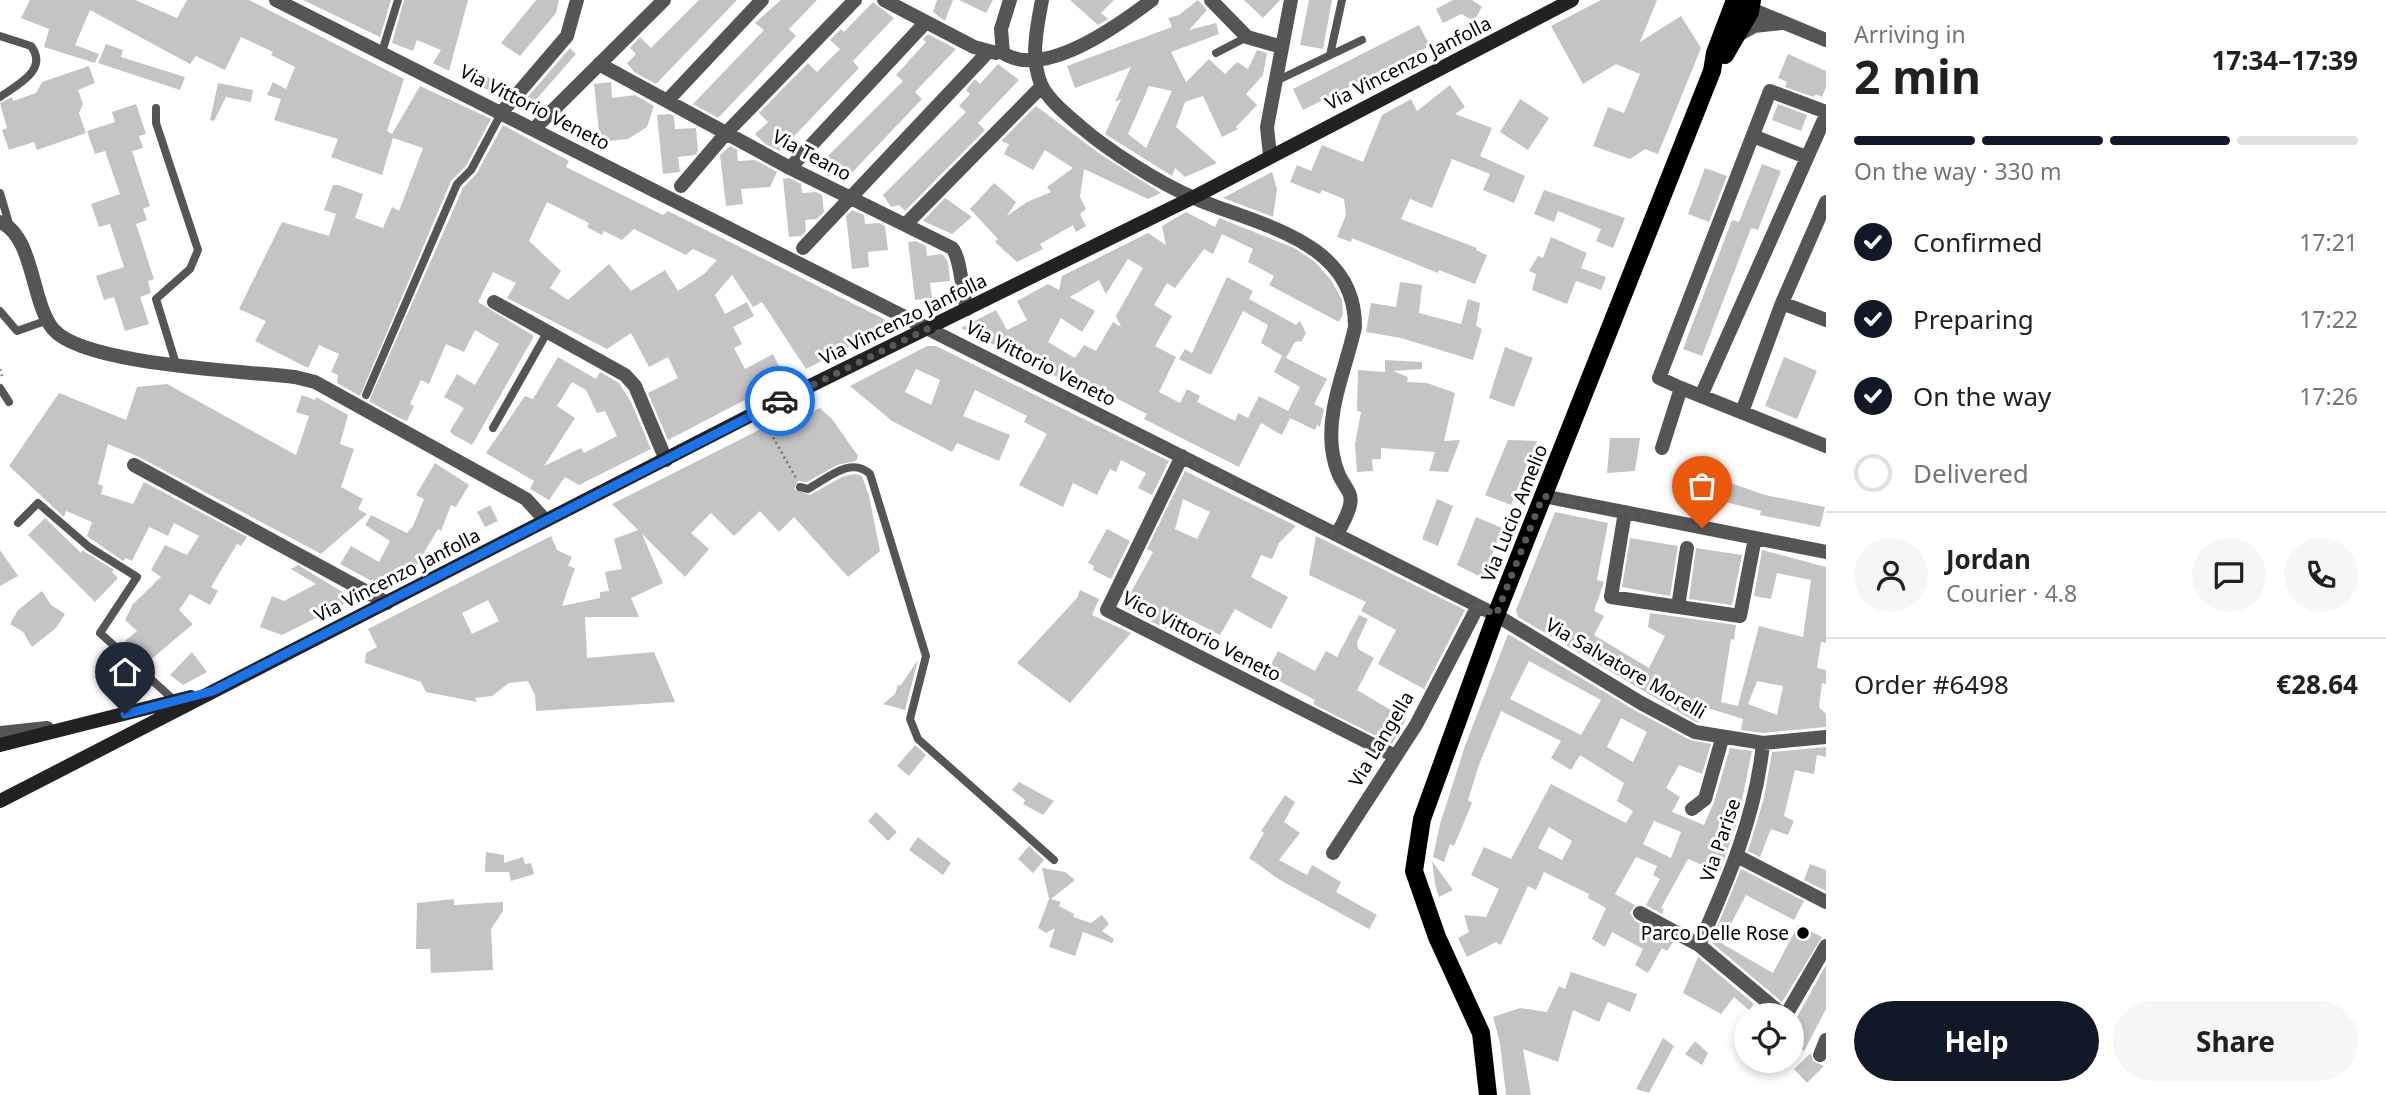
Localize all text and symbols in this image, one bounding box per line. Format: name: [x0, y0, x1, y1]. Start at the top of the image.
street label: Via Vincenzo Janfolla: [1321, 10, 1495, 116]
text: Arriving in: [1854, 18, 1966, 50]
text: 17:34–17:39: [2211, 42, 2358, 78]
text: 2 min: [1854, 45, 1981, 107]
street label: Via Vittorio Veneto: [456, 58, 614, 156]
street label: Via Teano: [768, 123, 856, 187]
text: On the way · 330 m: [1854, 155, 2061, 187]
icon: check: [1854, 223, 1892, 261]
text: Confirmed: [1913, 224, 2043, 260]
text: 17:21: [2299, 226, 2358, 258]
street label: Via Vincenzo Janfolla: [815, 267, 991, 371]
icon: check: [1854, 300, 1892, 338]
text: Preparing: [1913, 301, 2034, 337]
text: 17:22: [2299, 303, 2358, 335]
street label: Via Vittorio Veneto: [962, 314, 1120, 412]
courier: [745, 366, 815, 436]
icon: check: [1854, 377, 1892, 415]
text: On the way: [1913, 378, 2051, 414]
text: 17:26: [2299, 380, 2358, 412]
icon: car: [761, 382, 799, 420]
street label: Via Lucio Amelio: [1475, 440, 1553, 586]
text: Delivered: [1913, 455, 2029, 491]
pin: [1672, 456, 1732, 528]
icon: bag: [1683, 467, 1721, 505]
street label: Via Vincenzo Janfolla: [310, 522, 484, 628]
button: person: [1854, 538, 1928, 612]
button: chat: [2192, 538, 2266, 612]
button: phone: [2284, 538, 2358, 612]
text: Jordan: [1946, 541, 2031, 577]
text: Courier · 4.8: [1946, 577, 2077, 609]
street label: Vico Vittorio Veneto: [1118, 585, 1286, 687]
street label: Via Salvatore Morelli: [1541, 611, 1711, 725]
pin: [95, 642, 155, 714]
icon: home: [106, 653, 144, 691]
text: Order #6498: [1854, 666, 2009, 702]
text: €28.64: [2276, 666, 2358, 702]
street label: Via Langella: [1342, 686, 1420, 792]
street label: Via Parise: [1694, 795, 1746, 885]
place label: Parco Delle Rose: [1641, 920, 1789, 946]
marker: Parco Delle Rose: [1795, 925, 1811, 941]
button: Help: [1854, 1001, 2099, 1081]
button: Share: [2113, 1001, 2358, 1081]
map controls: [1734, 1003, 1804, 1073]
button: locate: [1734, 1003, 1804, 1073]

